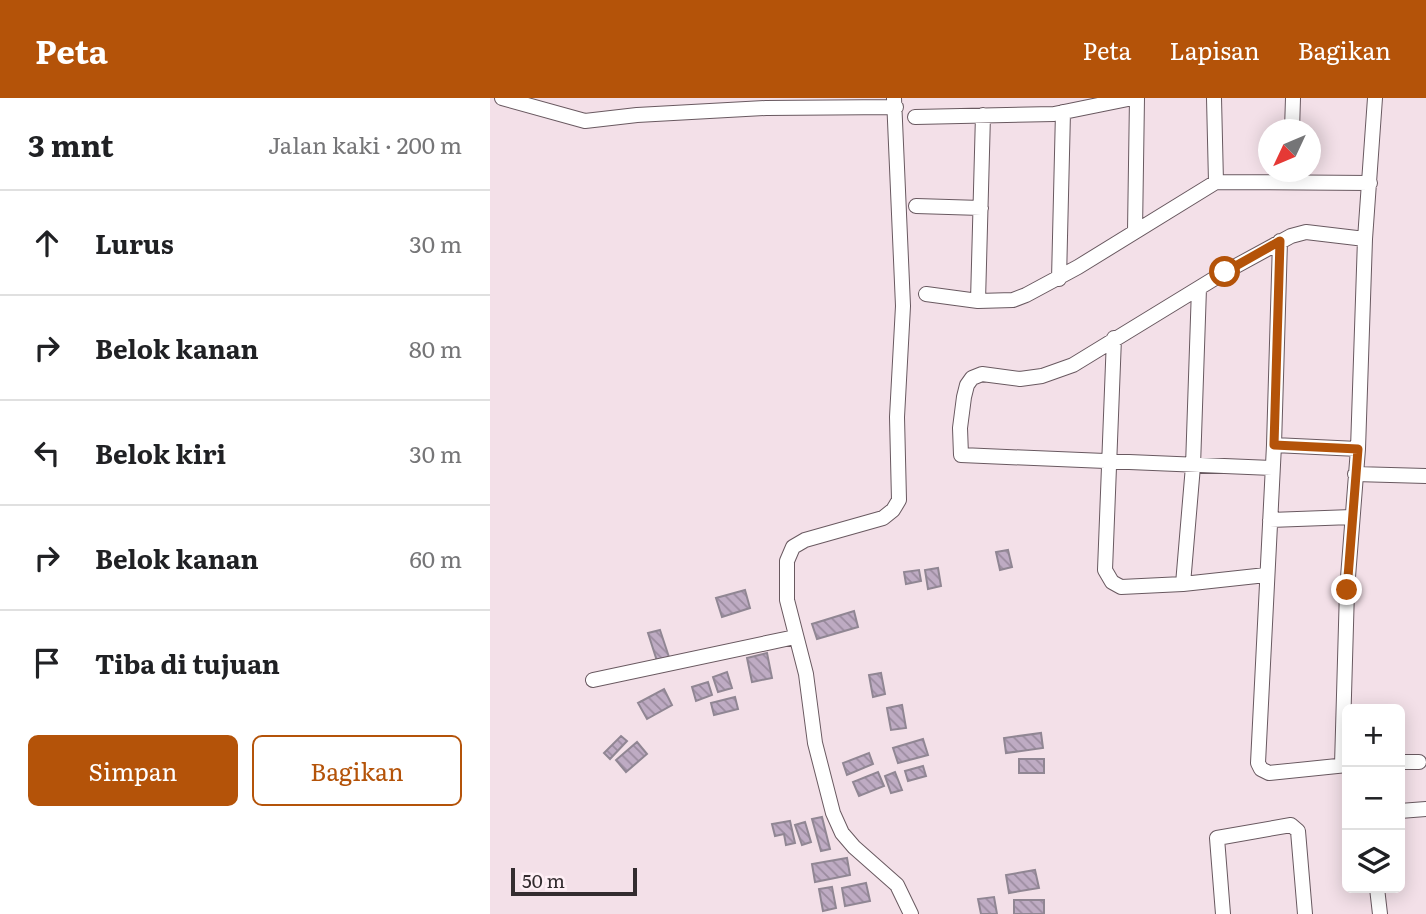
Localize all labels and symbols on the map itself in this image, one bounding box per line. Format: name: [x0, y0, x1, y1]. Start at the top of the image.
north arrow: [1258, 119, 1321, 182]
route start: [1209, 256, 1240, 287]
route end: [1331, 574, 1362, 605]
scale bar: [511, 865, 637, 897]

